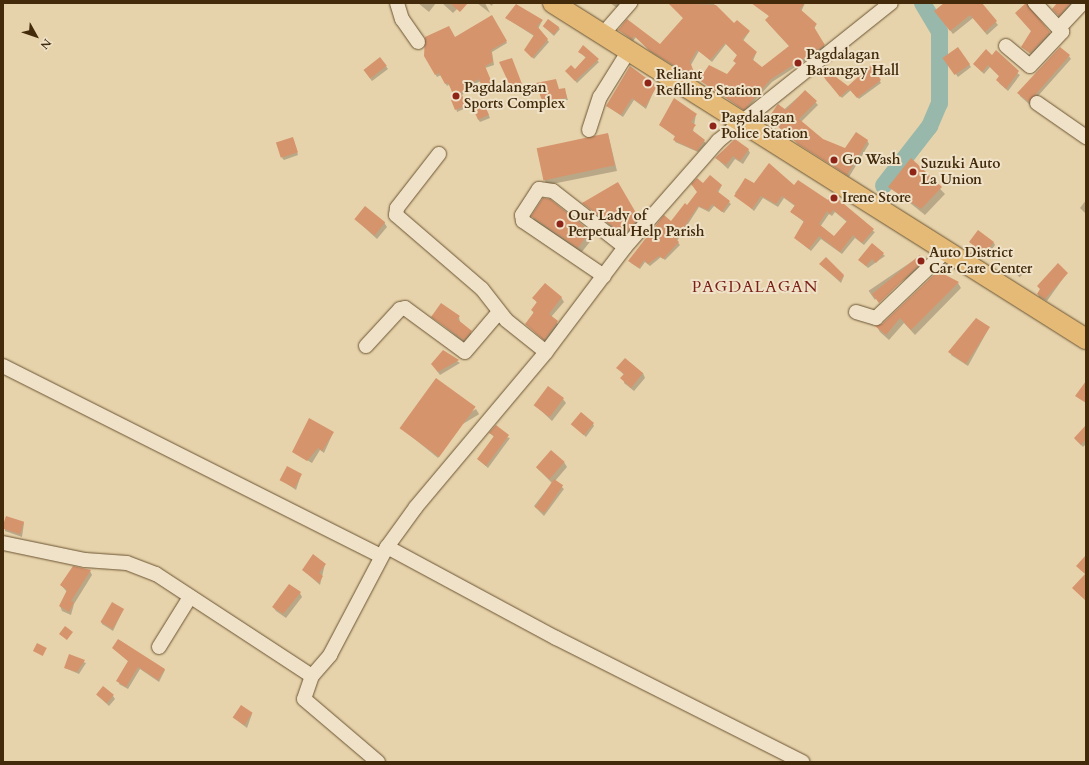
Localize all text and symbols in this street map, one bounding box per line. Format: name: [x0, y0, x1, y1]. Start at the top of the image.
north arrow: [16, 16, 56, 56]
text: N: [37, 36, 54, 53]
place label: Pagdalagan Barangay Hall: [806, 47, 899, 80]
marker: Pagdalagan Barangay Hall: [793, 58, 803, 68]
place label: Reliant Refilling Station: [656, 67, 761, 100]
marker: Reliant Refilling Station: [643, 78, 653, 88]
place label: Pagdalangan Sports Complex: [464, 80, 565, 112]
marker: Pagdalangan Sports Complex: [451, 91, 461, 101]
place label: Pagdalagan Police Station: [721, 110, 808, 142]
marker: Pagdalagan Police Station: [708, 121, 718, 131]
place label: Go Wash: [842, 152, 900, 168]
marker: Go Wash: [829, 155, 839, 165]
place label: Suzuki Auto La Union: [921, 156, 1000, 188]
marker: Suzuki Auto La Union: [908, 167, 918, 177]
place label: Irene Store: [842, 190, 911, 206]
marker: Irene Store: [829, 193, 839, 203]
place label: Our Lady of Perpetual Help Parish: [568, 208, 705, 240]
marker: Our Lady of Perpetual Help Parish: [555, 219, 565, 229]
place label: Auto District Car Care Center: [929, 245, 1032, 278]
marker: Auto District Car Care Center: [916, 256, 926, 266]
district label: PAGDALAGAN: [692, 277, 818, 297]

